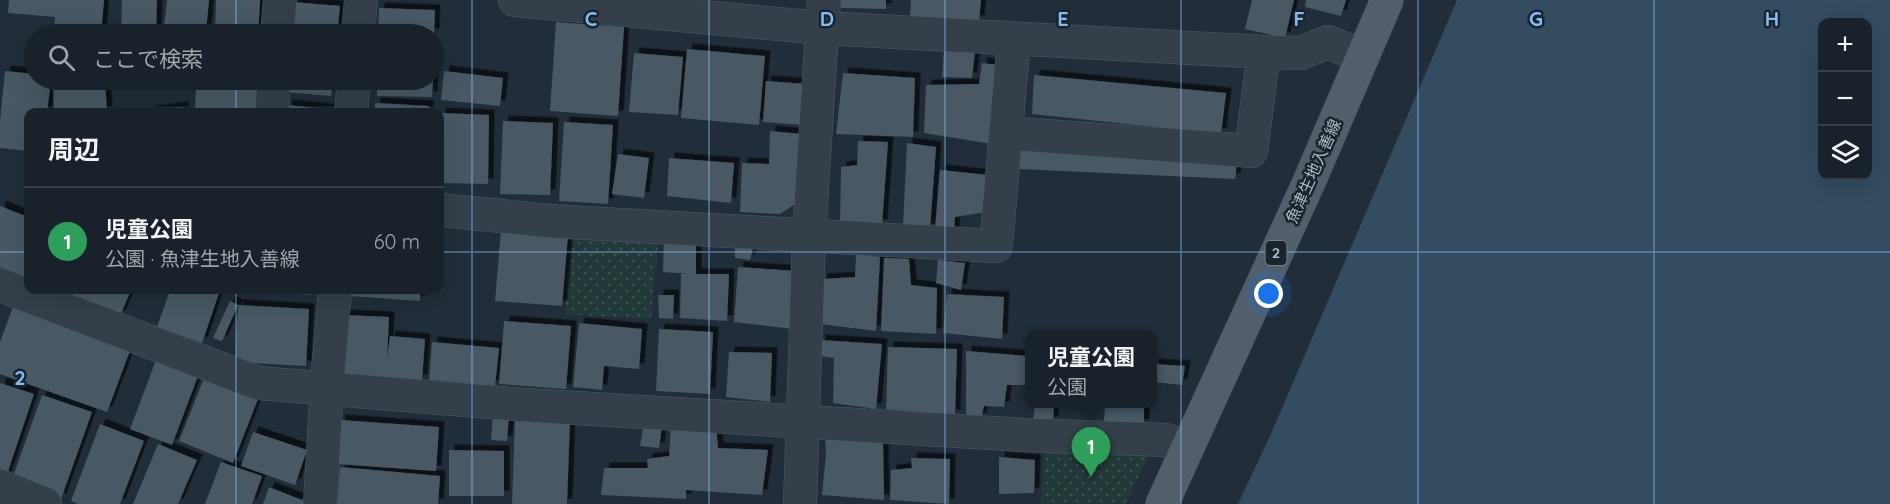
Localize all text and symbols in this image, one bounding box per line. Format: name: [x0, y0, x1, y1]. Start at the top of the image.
text: C: [585, 6, 598, 31]
text: D: [820, 6, 834, 31]
text: E: [1057, 6, 1069, 31]
text: F: [1293, 6, 1305, 31]
text: G: [1529, 6, 1543, 31]
text: H: [1765, 6, 1779, 31]
map controls: [1818, 18, 1872, 180]
button: +: [1818, 18, 1872, 72]
search box: [24, 24, 444, 90]
icon: search: [45, 41, 78, 74]
text: ここで検索: [93, 45, 203, 73]
button: −: [1818, 72, 1872, 126]
street label: 魚津生地入善線: [1281, 116, 1345, 226]
button: layers: [1818, 126, 1872, 180]
text: 周辺: [48, 133, 100, 166]
text: 児童公園: [105, 215, 193, 243]
text: 1: [64, 229, 71, 254]
text: 60 m: [374, 229, 420, 254]
road number: 2: [1266, 241, 1286, 265]
text: 公園 · 魚津生地入善線: [105, 246, 300, 271]
your location: [1254, 279, 1283, 308]
popup: [1025, 330, 1157, 408]
text: 児童公園: [1047, 343, 1135, 371]
text: 2: [14, 365, 26, 390]
text: 公園: [1047, 374, 1087, 399]
pin: 1: [1072, 428, 1110, 477]

